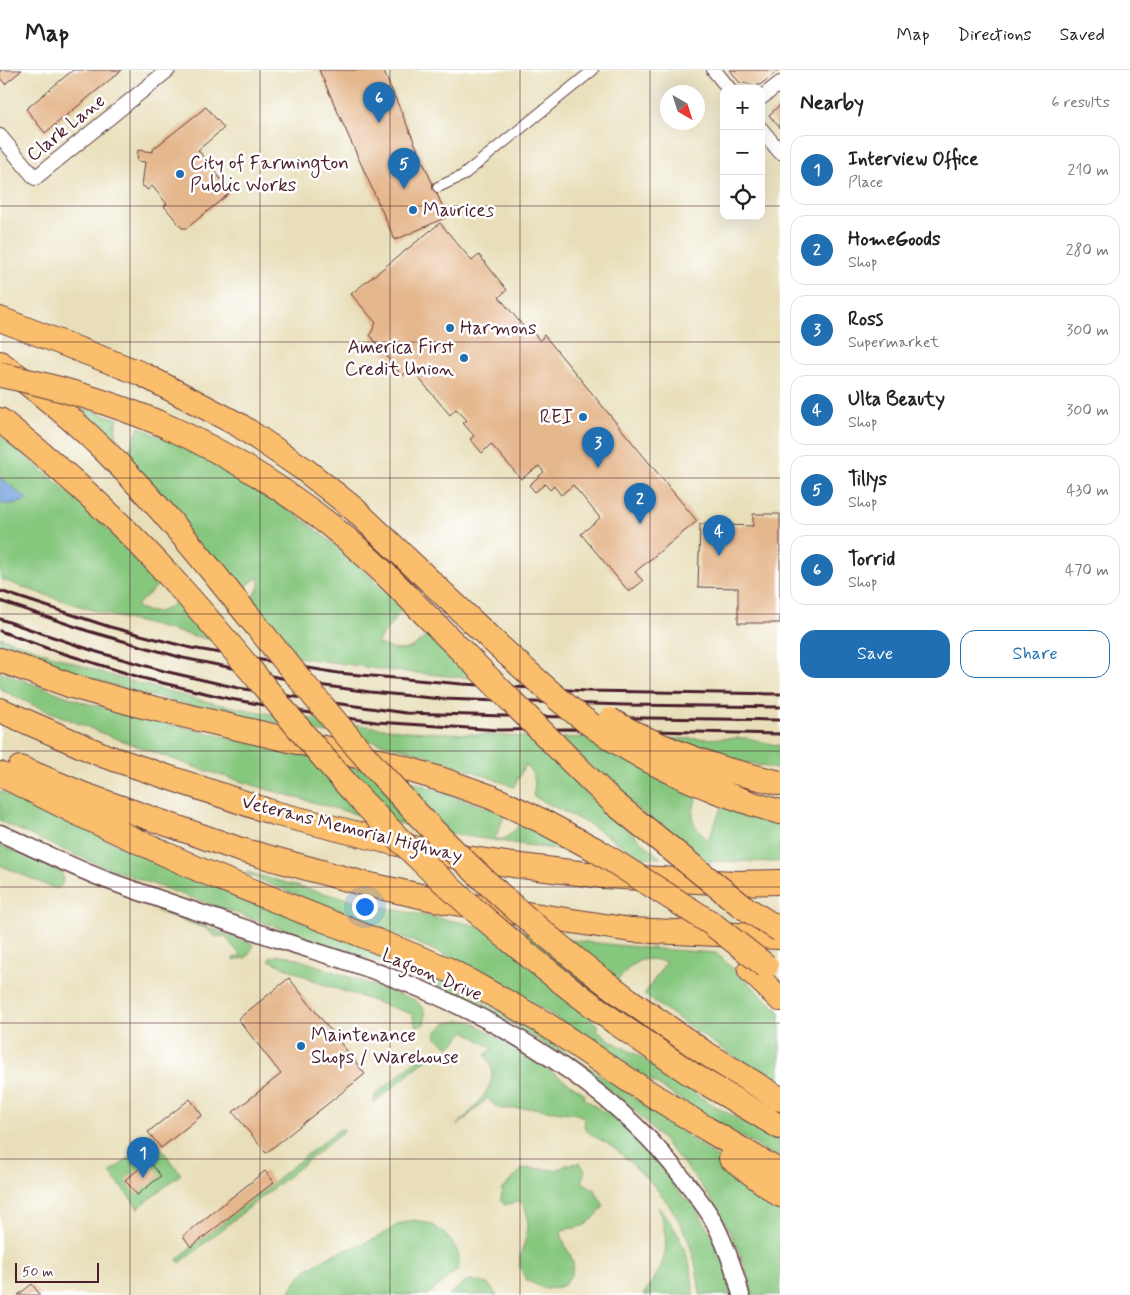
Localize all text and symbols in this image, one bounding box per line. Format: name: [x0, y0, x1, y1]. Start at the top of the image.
text: Map: [25, 19, 69, 50]
text: Map: [897, 23, 930, 47]
text: Directions: [958, 23, 1032, 47]
text: Saved: [1060, 23, 1105, 47]
pin: 6: [363, 82, 395, 123]
north arrow: [660, 85, 705, 130]
map controls: [720, 85, 765, 220]
button: +: [720, 85, 765, 130]
street label: Clark Lane: [21, 89, 111, 167]
text: Nearby: [800, 89, 864, 117]
text: 6 results: [1051, 92, 1110, 113]
button: −: [720, 130, 765, 175]
text: Interview Office: [848, 147, 978, 172]
pin: 5: [388, 148, 420, 189]
place label: City of Farmington Public Works: [190, 151, 349, 198]
text: 1: [813, 160, 821, 181]
text: 210 m: [1068, 160, 1109, 181]
marker: City of Farmington Public Works: [174, 168, 186, 180]
text: Place: [848, 172, 883, 193]
button: locate: [720, 175, 765, 220]
place label: Maurices: [423, 198, 495, 223]
marker: Maurices: [407, 204, 419, 216]
text: HomeGoods: [848, 227, 940, 252]
text: 2: [813, 240, 821, 261]
text: 280 m: [1066, 240, 1109, 261]
text: Shop: [848, 252, 877, 273]
text: Ross: [848, 307, 883, 332]
place label: Harmons: [460, 316, 536, 341]
text: 3: [813, 320, 821, 341]
text: 300 m: [1066, 320, 1109, 341]
marker: Harmons: [444, 322, 456, 334]
text: Supermarket: [848, 332, 939, 353]
place label: America First Credit Union: [345, 335, 454, 382]
marker: America First Credit Union: [458, 352, 470, 364]
text: Ulta Beauty: [848, 387, 945, 412]
text: 4: [812, 400, 822, 421]
text: 300 m: [1066, 400, 1109, 421]
place label: REI: [540, 405, 573, 430]
marker: REI: [577, 411, 589, 423]
text: Shop: [848, 412, 877, 433]
pin: 3: [582, 427, 614, 468]
text: Tillys: [848, 467, 887, 492]
text: 5: [812, 480, 822, 501]
text: 430 m: [1066, 480, 1109, 501]
pin: 2: [624, 483, 656, 524]
text: Shop: [848, 492, 877, 513]
pin: 4: [703, 515, 735, 556]
text: Torrid: [848, 547, 895, 572]
text: 6: [813, 560, 821, 581]
text: 470 m: [1065, 560, 1109, 581]
text: Shop: [848, 572, 877, 593]
button: Save: [800, 630, 950, 678]
button: Share: [960, 630, 1110, 678]
street label: Veterans Memorial Highway: [238, 789, 465, 871]
your location: [352, 894, 378, 920]
street label: Lagoon Drive: [377, 943, 486, 1010]
place label: Maintenance Shops / Warehouse: [311, 1023, 459, 1070]
marker: Maintenance Shops / Warehouse: [295, 1040, 307, 1052]
pin: 1: [127, 1137, 159, 1178]
scale bar: [15, 1260, 99, 1283]
text: 50 m: [22, 1263, 53, 1281]

